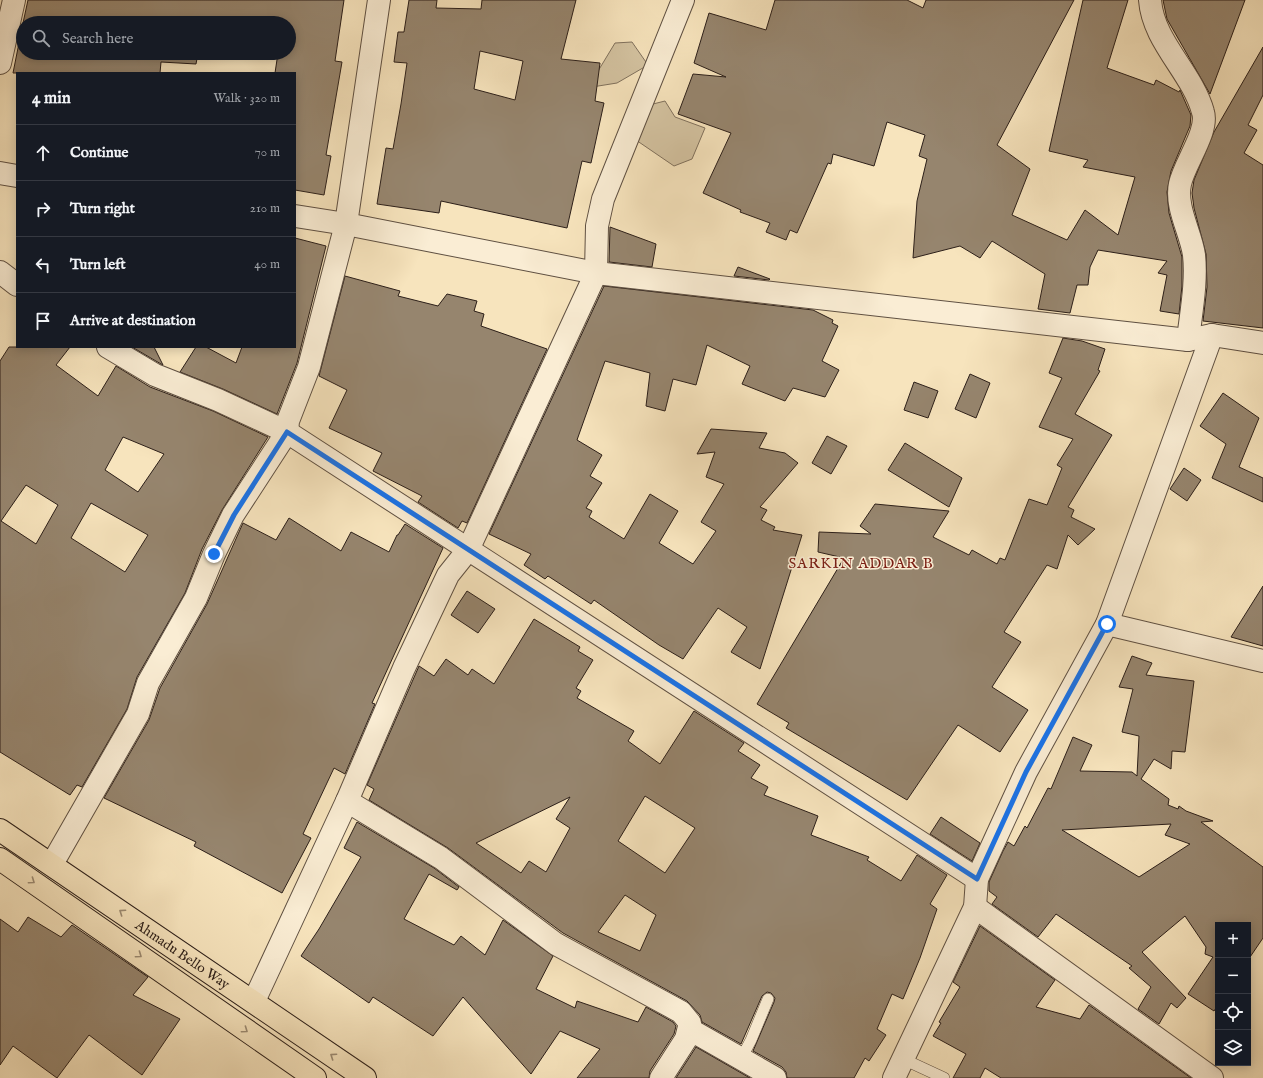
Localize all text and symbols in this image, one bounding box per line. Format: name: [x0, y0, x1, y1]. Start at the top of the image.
search box: [16, 16, 296, 60]
icon: search: [30, 27, 52, 49]
text: Search here: [62, 29, 133, 48]
text: 4 min: [32, 88, 71, 109]
text: Walk · 320 m: [214, 90, 280, 107]
icon: ahead: [32, 142, 54, 164]
text: Continue: [70, 143, 128, 162]
text: 70 m: [255, 144, 280, 161]
icon: right: [32, 198, 54, 220]
text: Turn right: [70, 199, 135, 218]
text: 210 m: [250, 200, 280, 217]
icon: left: [32, 254, 54, 276]
text: Turn left: [70, 255, 126, 274]
text: 40 m: [254, 256, 280, 273]
icon: arrive: [32, 310, 54, 332]
text: Arrive at destination: [70, 311, 196, 330]
route end: [205, 545, 223, 563]
district label: SARKIN ADDAR B: [788, 554, 934, 573]
route start: [1098, 615, 1116, 633]
one-way arrow: [28, 876, 35, 884]
one-way arrow: [119, 910, 126, 917]
street label: Ahmadu Bello Way: [131, 916, 233, 994]
map controls: [1215, 922, 1251, 1066]
button: +: [1215, 922, 1251, 958]
one-way arrow: [134, 950, 141, 957]
button: −: [1215, 958, 1251, 994]
button: locate: [1215, 994, 1251, 1030]
one-way arrow: [241, 1025, 248, 1033]
button: layers: [1215, 1030, 1251, 1066]
one-way arrow: [331, 1054, 338, 1061]

